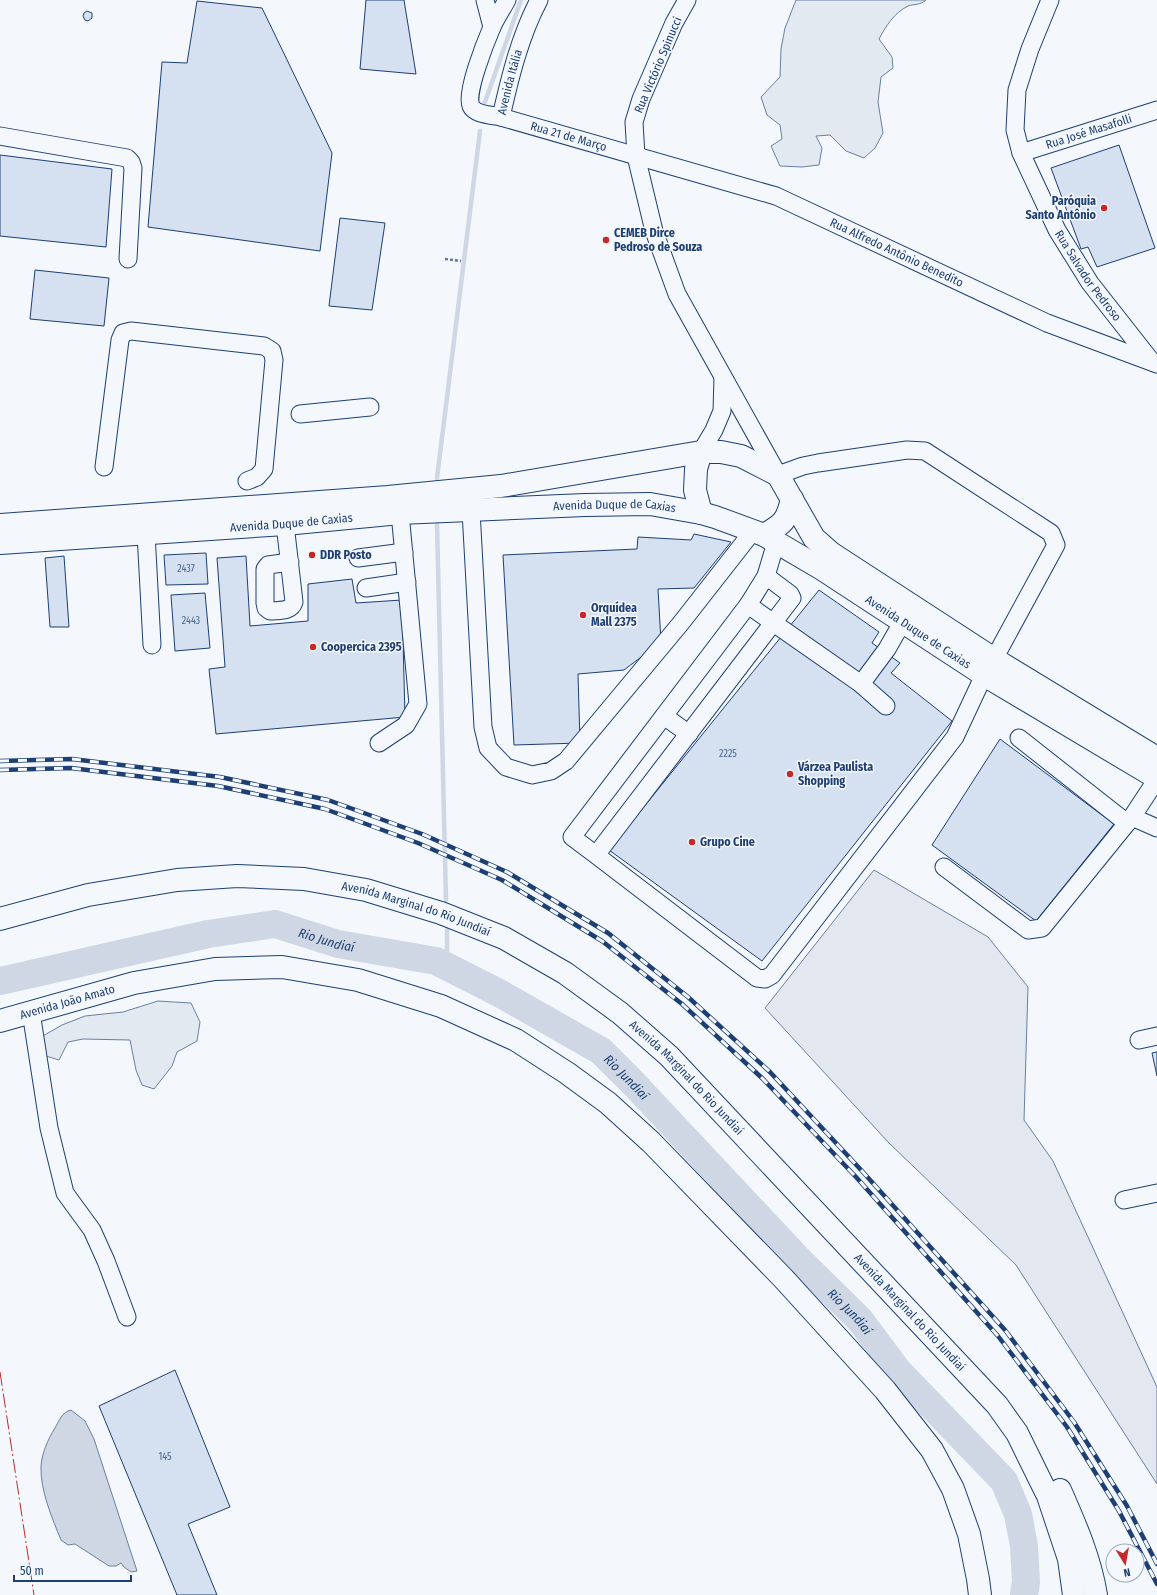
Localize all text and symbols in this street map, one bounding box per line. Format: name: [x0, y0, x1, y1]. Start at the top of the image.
street label: Rua Victório Spinucci: [631, 15, 685, 115]
street label: Avenida Itália: [495, 48, 525, 116]
street label: Rua José Masafolli: [1044, 111, 1134, 152]
street label: Rua 21 de Março: [529, 119, 608, 154]
place label: Paróquia Santo Antônio: [1026, 194, 1097, 222]
marker: Paróquia Santo Antônio: [1099, 203, 1109, 213]
street label: Rua Alfredo Antônio Benedito: [828, 215, 966, 290]
place label: CEMEB Dirce Pedroso de Souza: [614, 226, 702, 254]
street label: Rua Salvador Pedroso: [1052, 228, 1124, 324]
marker: CEMEB Dirce Pedroso de Souza: [601, 235, 611, 245]
street label: Avenida Duque de Caxias: [553, 497, 677, 515]
street label: Avenida Duque de Caxias: [229, 511, 353, 535]
place label: DDR Posto: [320, 548, 372, 562]
marker: DDR Posto: [307, 550, 317, 560]
house number: 2437: [177, 563, 195, 575]
street label: Avenida Duque de Caxias: [863, 592, 973, 671]
place label: Orquídea Mall 2375: [591, 601, 637, 629]
marker: Orquídea Mall 2375: [578, 610, 588, 620]
house number: 2443: [182, 615, 201, 627]
place label: Coopercica 2395: [321, 640, 402, 654]
marker: Coopercica 2395: [308, 642, 318, 652]
house number: 2225: [719, 748, 737, 760]
place label: Várzea Paulista Shopping: [797, 760, 873, 788]
marker: Várzea Paulista Shopping: [785, 769, 795, 779]
place label: Grupo Cine: [700, 835, 755, 849]
marker: Grupo Cine: [687, 837, 697, 847]
street label: Avenida Marginal do Rio Jundiaí: [341, 879, 493, 939]
water label: Rio Jundiaí: [297, 924, 356, 954]
street label: Avenida João Amato: [18, 982, 116, 1022]
street label: Avenida Marginal do Rio Jundiaí: [627, 1018, 746, 1138]
water label: Rio Jundiaí: [601, 1051, 653, 1103]
street label: Avenida Marginal do Rio Jundiaí: [851, 1251, 968, 1374]
water label: Rio Jundiaí: [825, 1285, 876, 1338]
house number: 145: [158, 1451, 172, 1463]
north arrow: [1105, 1543, 1145, 1583]
scale bar: [14, 1557, 131, 1583]
text: 50 m: [20, 1564, 44, 1578]
text: N: [1122, 1565, 1131, 1579]

